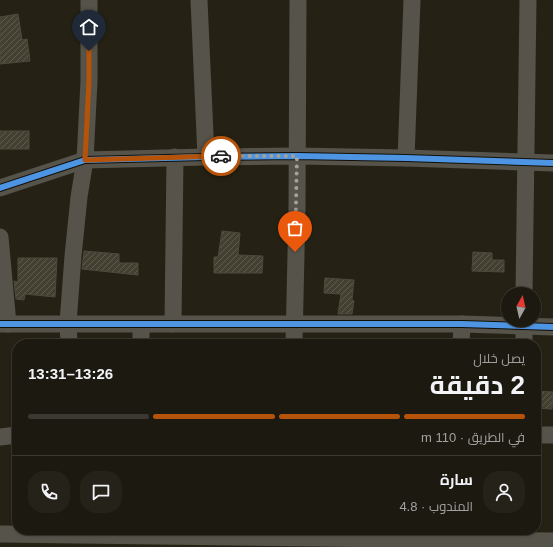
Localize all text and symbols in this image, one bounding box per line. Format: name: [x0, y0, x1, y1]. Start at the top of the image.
pin: [72, 10, 106, 51]
icon: home: [78, 16, 100, 38]
courier: [201, 136, 241, 176]
icon: car: [210, 145, 232, 167]
pin: [278, 211, 312, 252]
icon: bag: [284, 217, 306, 239]
north arrow: [501, 287, 541, 327]
map controls: [501, 287, 541, 327]
text: يصل خلال: [473, 351, 525, 366]
text: 13:26–13:31: [28, 365, 113, 382]
text: 2 دقيقة: [430, 370, 525, 400]
text: في الطريق · 110 m: [421, 430, 525, 445]
button: phone: [28, 471, 70, 513]
button: chat: [80, 471, 122, 513]
text: سارة: [440, 471, 473, 488]
button: person: [483, 471, 525, 513]
text: المندوب · 4.8: [399, 499, 473, 514]

